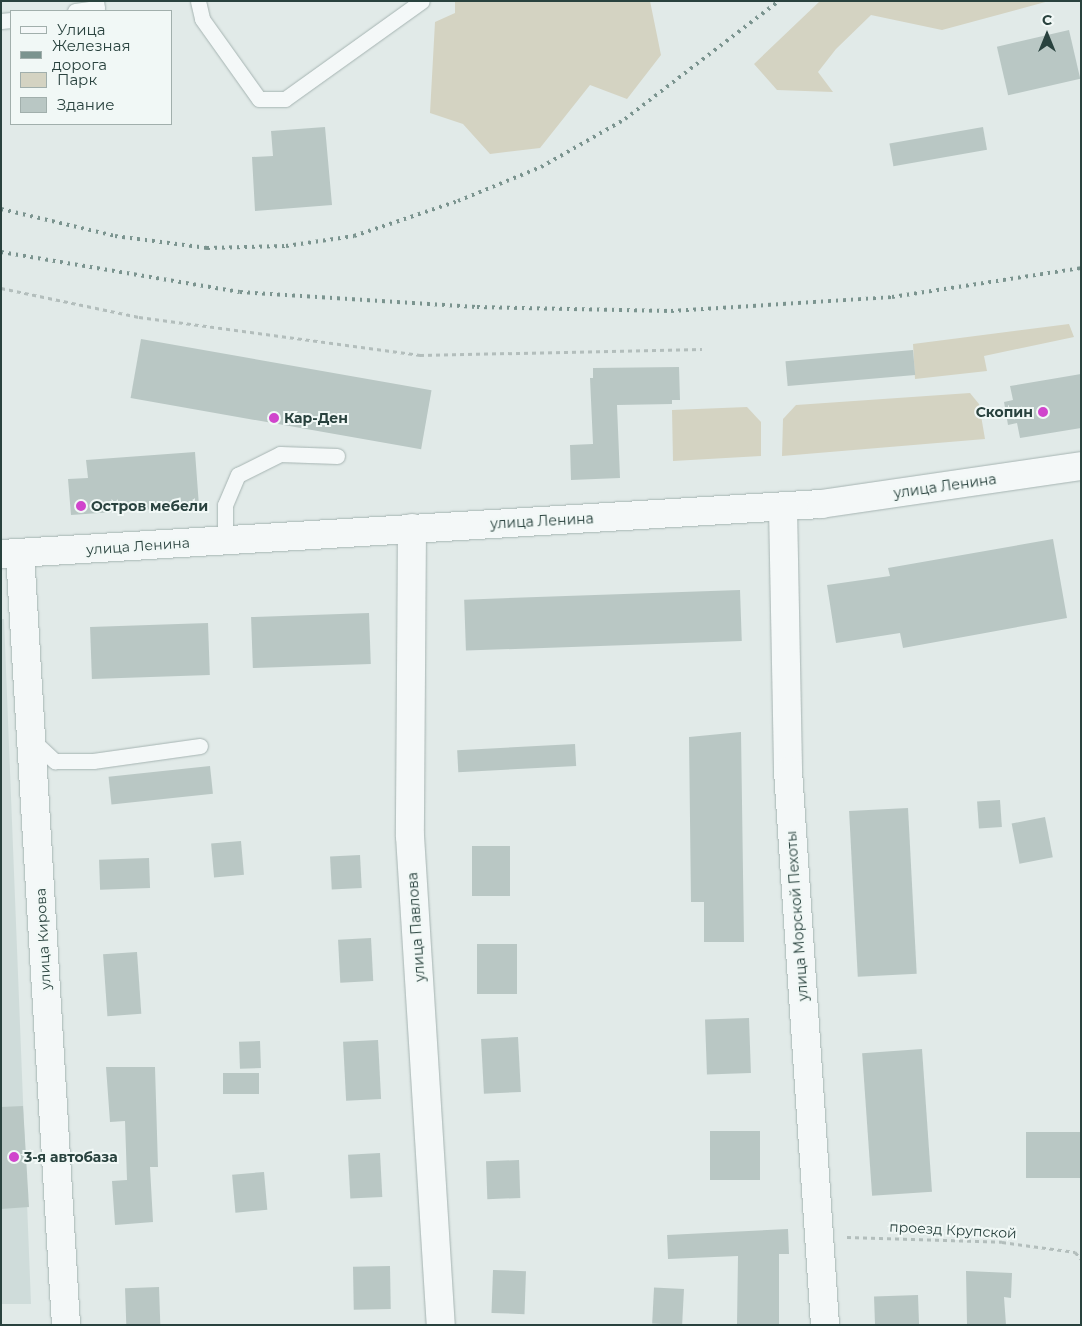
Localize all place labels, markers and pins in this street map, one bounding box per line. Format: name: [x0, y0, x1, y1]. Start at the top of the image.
place label: Скопин: [976, 404, 1033, 420]
marker: Скопин: [1037, 406, 1049, 418]
place label: Кар-Ден: [284, 410, 348, 426]
marker: Кар-Ден: [268, 412, 280, 424]
place label: Остров мебели: [91, 498, 208, 514]
marker: Остров мебели: [75, 500, 87, 512]
place label: 3-я автобаза: [24, 1149, 118, 1165]
marker: 3-я автобаза: [8, 1151, 20, 1163]

